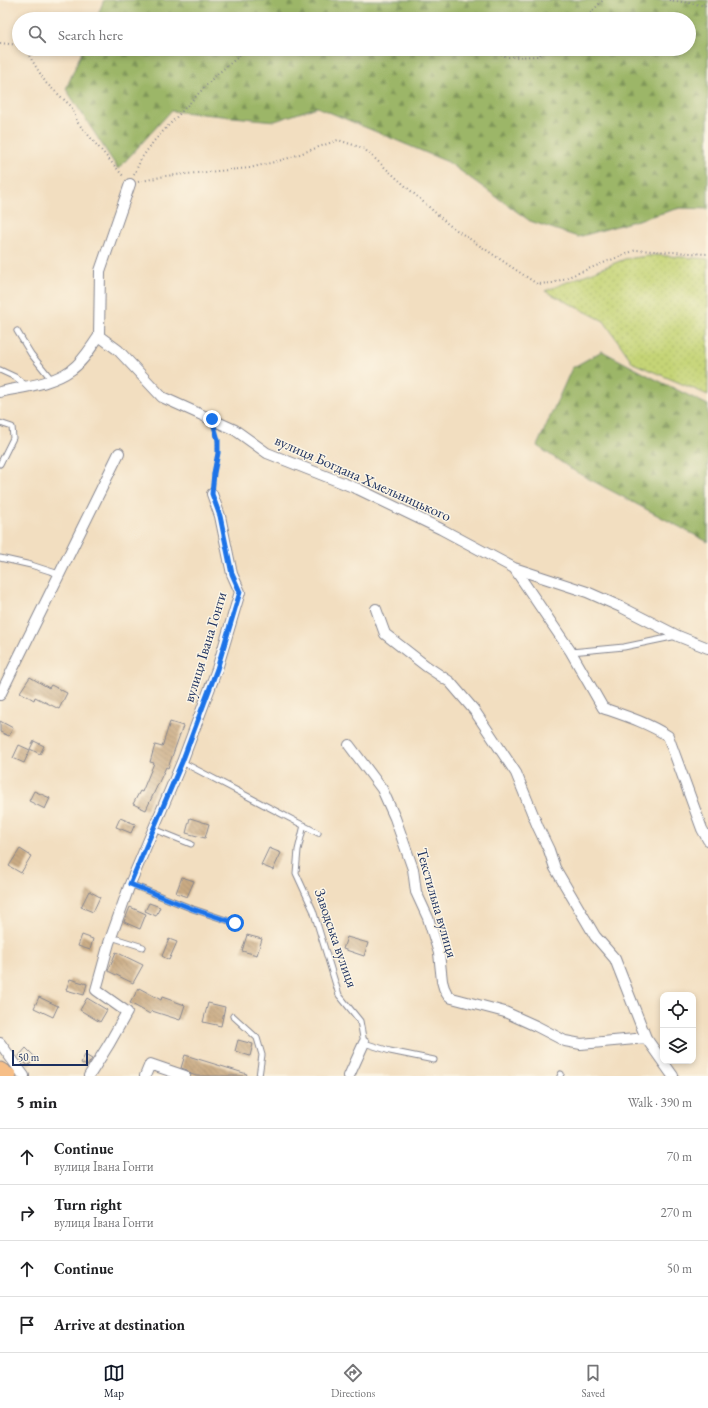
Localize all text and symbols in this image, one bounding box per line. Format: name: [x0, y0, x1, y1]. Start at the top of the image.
search box: [12, 12, 696, 56]
icon: search: [26, 23, 48, 45]
text: Search here: [58, 25, 123, 44]
route end: [203, 410, 221, 428]
street label: вулиця Богдана Хмельницького: [272, 430, 454, 525]
street label: вулиця Івана Гонти: [179, 589, 230, 705]
street label: Текстильна вулиця: [413, 846, 462, 960]
street label: Заводська вулиця: [311, 886, 362, 990]
route start: [226, 914, 244, 932]
map controls: [660, 992, 696, 1064]
button: locate: [660, 992, 696, 1028]
button: layers: [660, 1028, 696, 1064]
scale bar: [12, 1048, 88, 1067]
text: 50 m: [18, 1050, 39, 1064]
text: 5 min: [16, 1091, 57, 1113]
text: Walk · 390 m: [628, 1094, 692, 1111]
text: Continue: [54, 1139, 114, 1158]
icon: ahead: [16, 1146, 38, 1168]
text: 70 m: [667, 1148, 692, 1165]
text: вулиця Івана Гонти: [54, 1158, 154, 1175]
text: Turn right: [54, 1195, 122, 1214]
icon: right: [16, 1202, 38, 1224]
text: 270 m: [661, 1204, 692, 1221]
text: вулиця Івана Гонти: [54, 1214, 154, 1231]
icon: ahead: [16, 1258, 38, 1280]
text: Continue: [54, 1259, 114, 1278]
text: 50 m: [667, 1260, 692, 1277]
icon: arrive: [16, 1314, 38, 1336]
text: Arrive at destination: [54, 1315, 185, 1334]
tab: Map: [103, 1362, 125, 1400]
tab: Directions: [331, 1362, 375, 1400]
tab: Saved: [581, 1362, 605, 1400]

